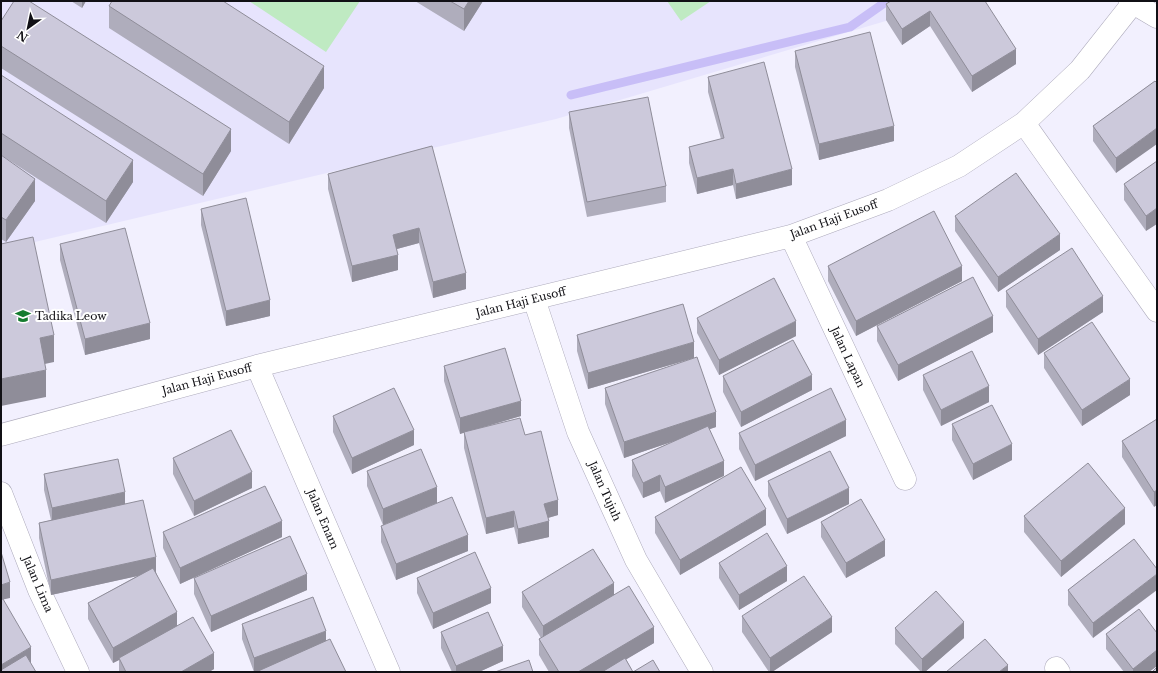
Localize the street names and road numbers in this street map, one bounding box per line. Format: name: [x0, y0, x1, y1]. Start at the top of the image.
street label: Jalan Haji Eusoff: [786, 196, 882, 242]
street label: Jalan Haji Eusoff: [472, 284, 570, 320]
street label: Jalan Lapan: [827, 322, 868, 390]
street label: Jalan Haji Eusoff: [159, 360, 255, 398]
street label: Jalan Tujuh: [585, 457, 625, 523]
street label: Jalan Enam: [303, 485, 342, 551]
street label: Jalan Lima: [19, 552, 57, 615]

